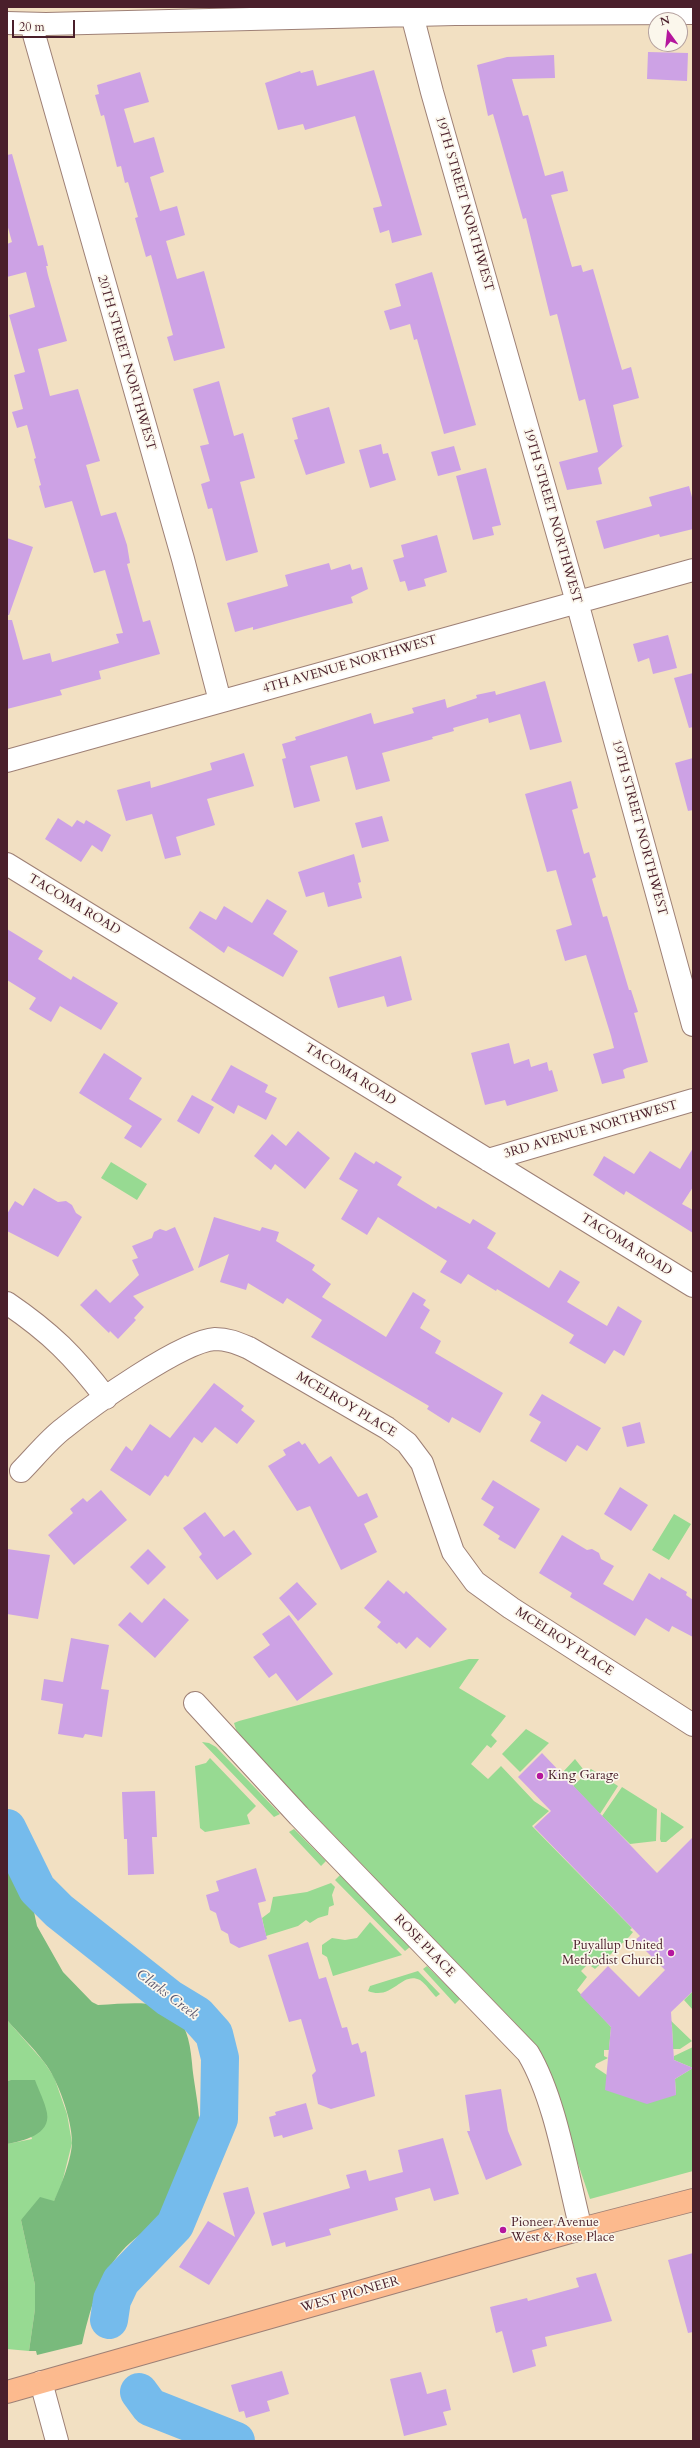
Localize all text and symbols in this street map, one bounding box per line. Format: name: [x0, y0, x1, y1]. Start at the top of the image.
scale bar: [14, 12, 77, 38]
north arrow: [648, 12, 688, 52]
text: N: [658, 12, 672, 29]
text: 20 m: [19, 19, 45, 35]
street label: 19TH STREET NORTHWEST: [431, 115, 497, 293]
street label: 20TH STREET NORTHWEST: [93, 274, 159, 452]
street label: 19TH STREET NORTHWEST: [519, 427, 585, 605]
street label: 4TH AVENUE NORTHWEST: [261, 633, 439, 697]
street label: 19TH STREET NORTHWEST: [608, 738, 670, 918]
street label: TACOMA ROAD: [25, 871, 123, 939]
street label: TACOMA ROAD: [301, 1041, 399, 1109]
street label: 3RD AVENUE NORTHWEST: [502, 1098, 680, 1162]
street label: TACOMA ROAD: [577, 1211, 675, 1279]
street label: MCELROY PLACE: [293, 1369, 399, 1441]
street label: MCELROY PLACE: [512, 1604, 616, 1680]
place label: King Garage: [548, 1768, 619, 1784]
marker: King Garage: [535, 1771, 545, 1781]
street label: ROSE PLACE: [390, 1911, 458, 1981]
place label: Puyallup United Methodist Church: [562, 1938, 663, 1969]
marker: Puyallup United Methodist Church: [666, 1948, 676, 1958]
water label: Clarks Creek: [133, 1966, 201, 2024]
place label: Pioneer Avenue West & Rose Place: [511, 2215, 615, 2246]
marker: Pioneer Avenue West & Rose Place: [498, 2225, 508, 2235]
street label: WEST PIONEER: [299, 2274, 401, 2316]

